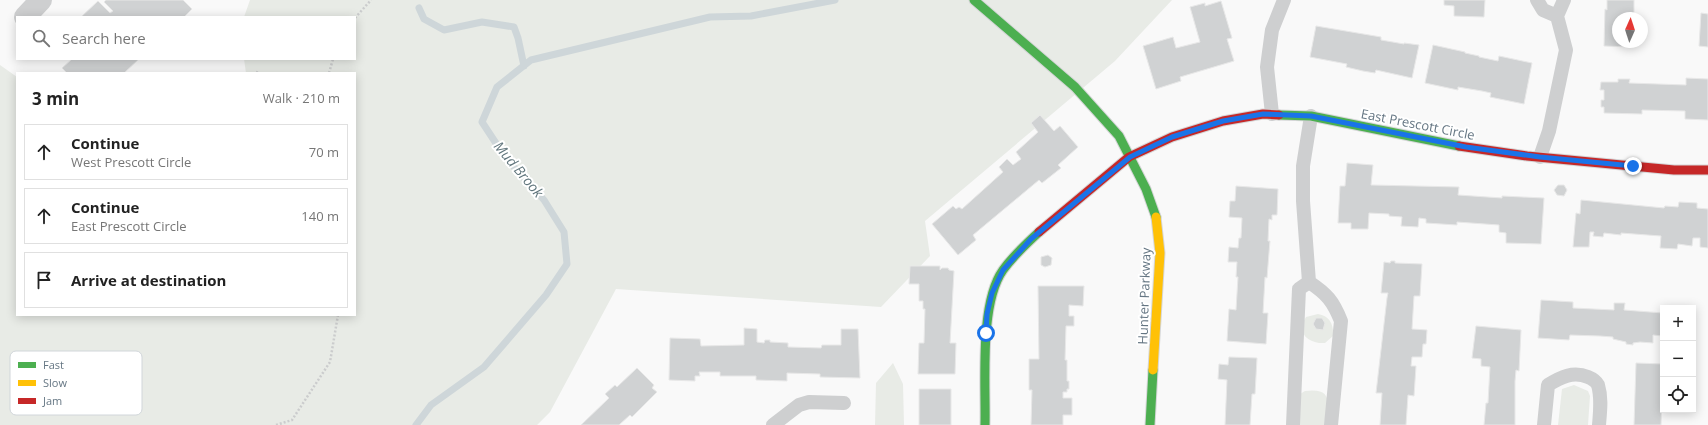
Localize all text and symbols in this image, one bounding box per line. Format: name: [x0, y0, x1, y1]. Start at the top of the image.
north arrow: [1612, 12, 1648, 48]
search box: [16, 16, 356, 60]
icon: search: [30, 27, 52, 49]
text: Search here: [62, 28, 146, 48]
text: 3 min: [32, 87, 79, 110]
text: Walk · 210 m: [263, 89, 340, 107]
street label: East Prescott Circle: [1360, 104, 1476, 144]
text: Continue: [71, 133, 139, 153]
water label: Mud Brook: [490, 137, 549, 202]
icon: ahead: [33, 141, 55, 163]
text: 70 m: [309, 143, 339, 161]
text: West Prescott Circle: [71, 153, 191, 171]
route end: [1624, 157, 1642, 175]
text: Continue: [71, 197, 139, 217]
icon: ahead: [33, 205, 55, 227]
text: 140 m: [301, 207, 339, 225]
text: East Prescott Circle: [71, 217, 187, 235]
street label: Hunter Parkway: [1133, 247, 1155, 345]
icon: arrive: [33, 269, 55, 291]
text: Arrive at destination: [71, 270, 226, 290]
map controls: [1660, 305, 1696, 413]
button: +: [1660, 305, 1696, 341]
route start: [977, 324, 995, 342]
button: −: [1660, 341, 1696, 377]
legend: [10, 351, 142, 415]
text: Fast: [43, 357, 64, 372]
text: Slow: [43, 375, 67, 390]
button: locate: [1660, 377, 1696, 413]
text: Jam: [42, 393, 62, 408]

